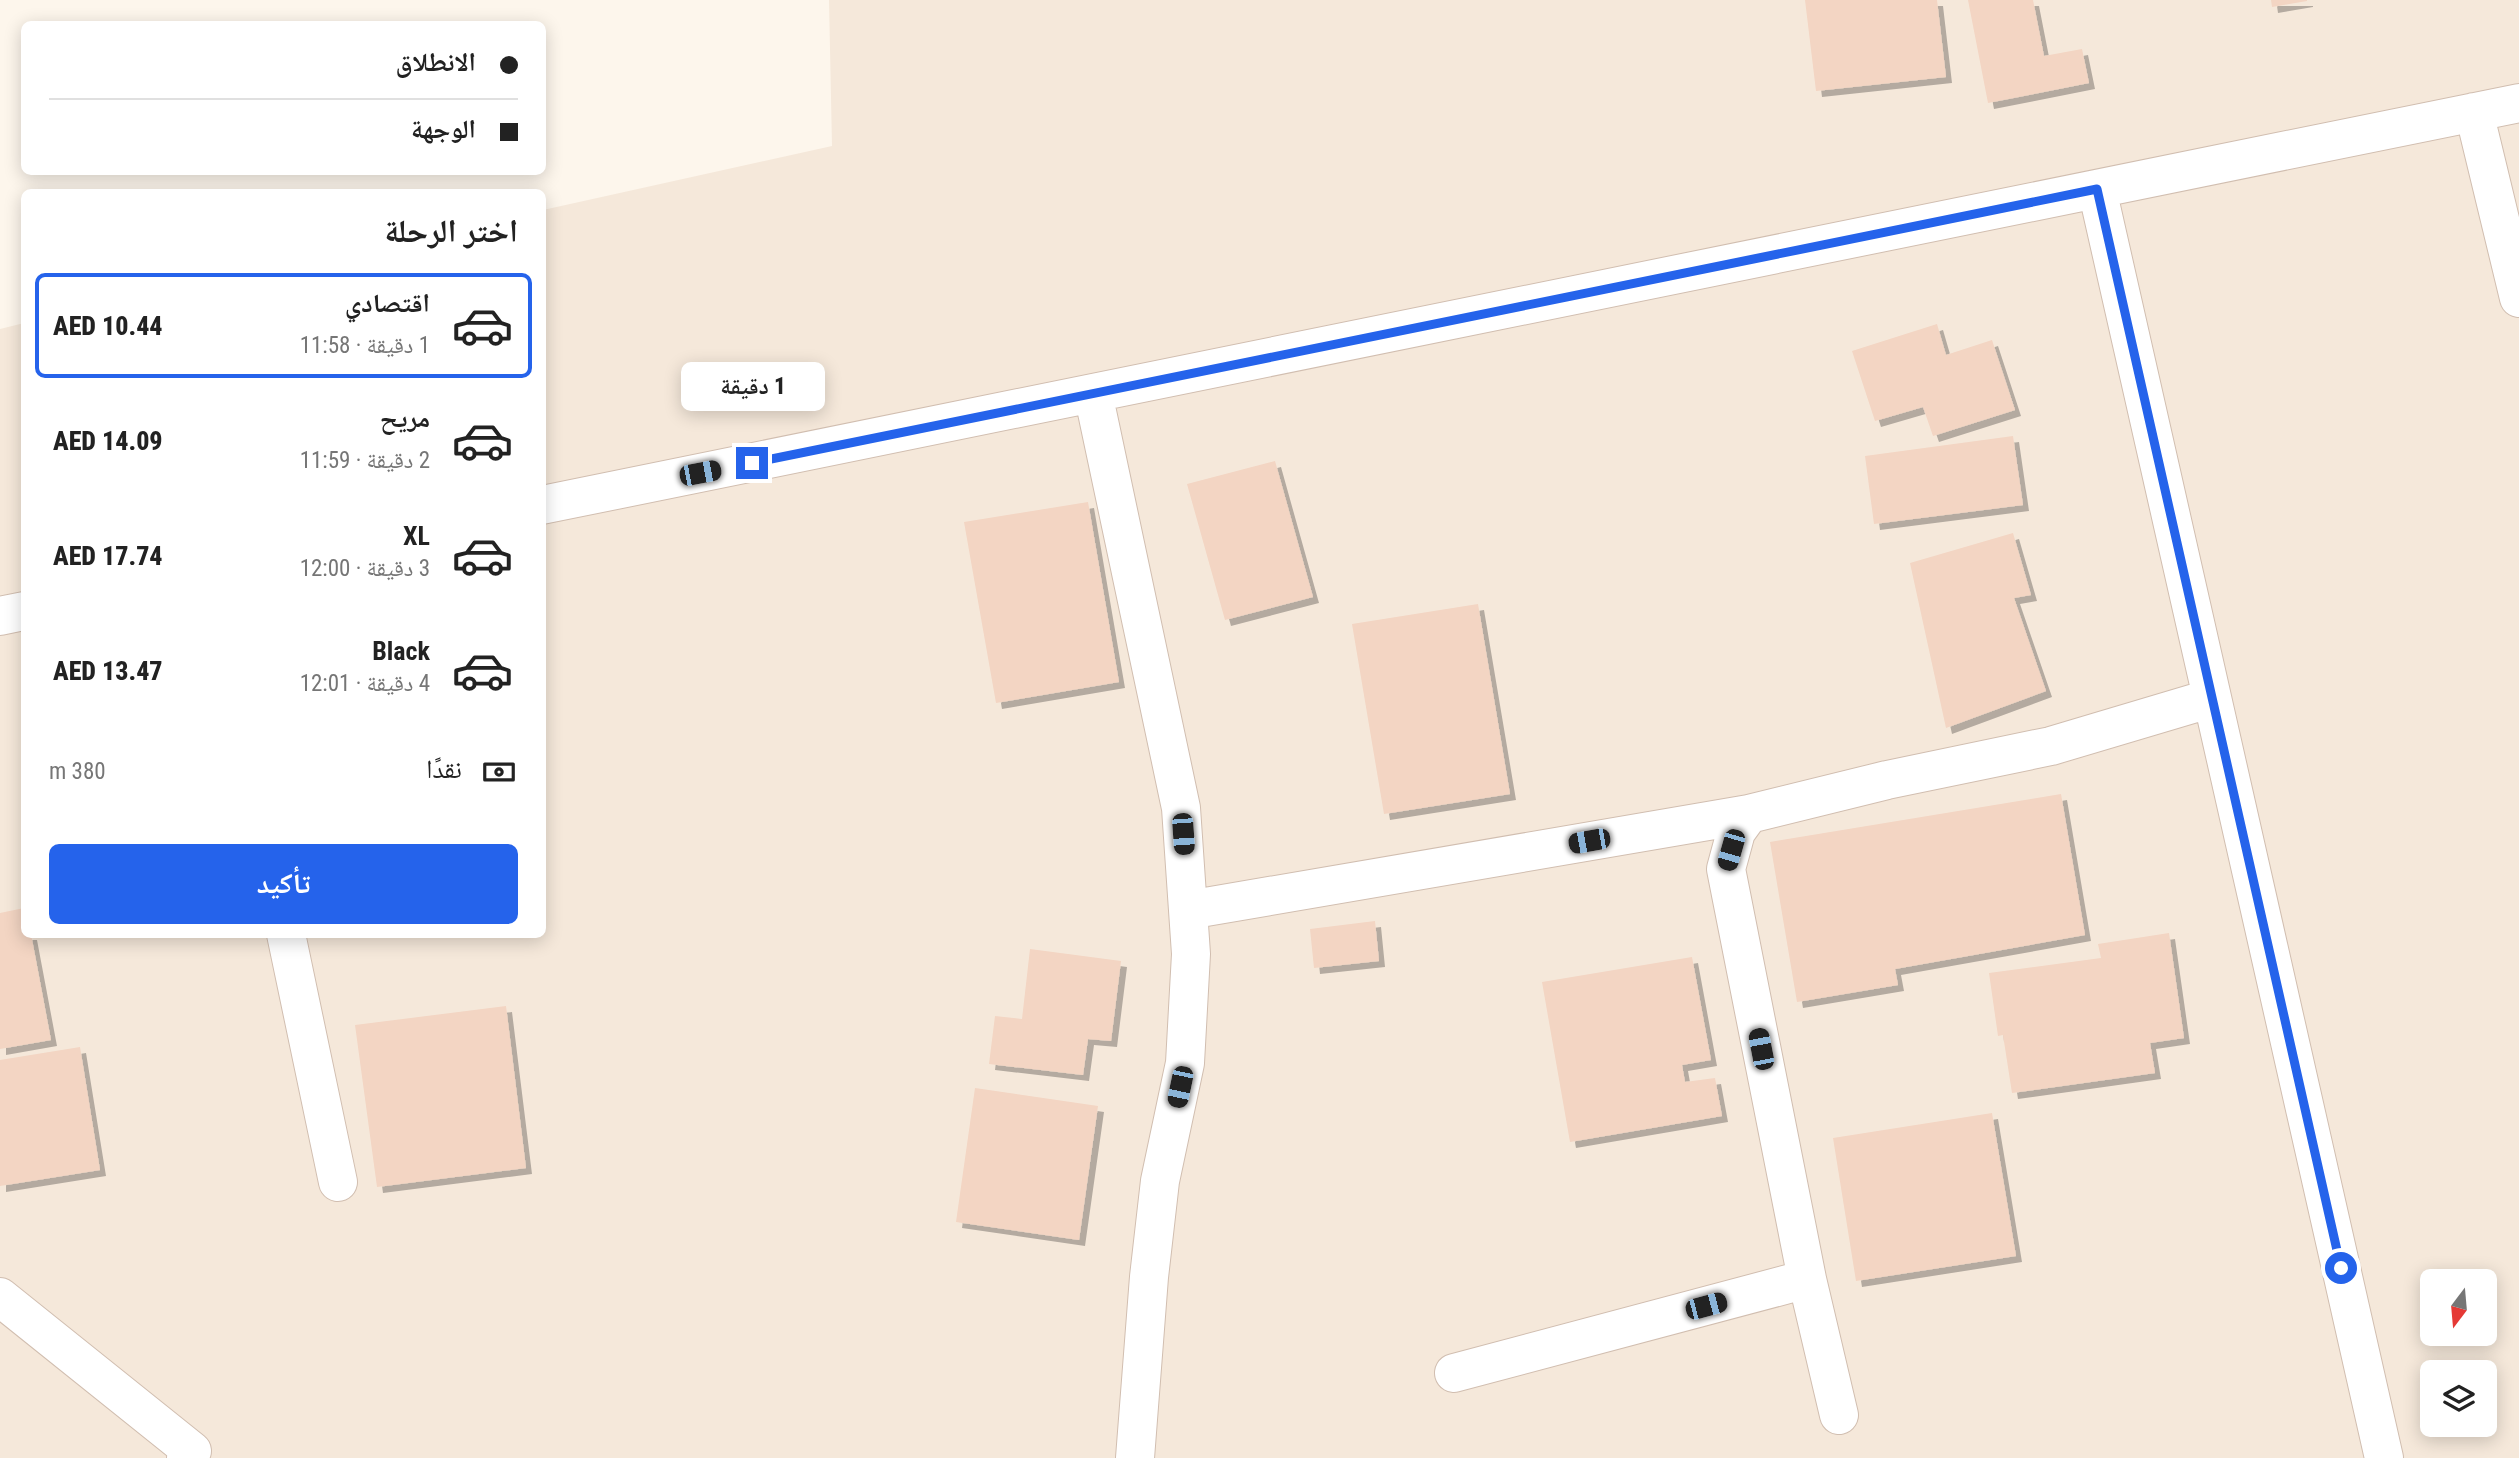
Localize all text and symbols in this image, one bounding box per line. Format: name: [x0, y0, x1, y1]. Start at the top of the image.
text: الانطلاق: [396, 47, 476, 77]
text: الوجهة: [411, 114, 476, 144]
text: اختر الرحلة: [384, 212, 518, 250]
text: اقتصادي: [345, 288, 430, 318]
icon: car: [451, 294, 514, 357]
text: AED 10.44: [53, 311, 163, 341]
text: 1 دقيقة · 11:58: [300, 332, 430, 359]
callout: 1 دقيقة: [680, 362, 824, 410]
text: 1 دقيقة: [720, 373, 786, 400]
text: مريح: [380, 403, 430, 433]
icon: car: [451, 409, 514, 472]
text: AED 14.09: [53, 426, 163, 456]
text: 2 دقيقة · 11:59: [300, 447, 430, 474]
route end: [736, 447, 768, 479]
car: [678, 459, 723, 487]
text: XL: [403, 521, 430, 551]
icon: car: [451, 524, 514, 587]
text: AED 17.74: [53, 541, 163, 571]
text: 3 دقيقة · 12:00: [300, 555, 430, 582]
text: Black: [372, 636, 430, 666]
icon: car: [451, 639, 514, 702]
text: AED 13.47: [53, 656, 163, 686]
text: 4 دقيقة · 12:01: [300, 670, 430, 697]
icon: cash: [480, 753, 518, 791]
text: نقدًا: [426, 754, 462, 784]
text: 380 m: [49, 758, 106, 785]
car: [1172, 812, 1195, 856]
car: [1567, 827, 1612, 855]
car: [1716, 827, 1747, 873]
button: تأكيد: [49, 844, 518, 924]
car: [1747, 1026, 1776, 1072]
car: [1166, 1064, 1195, 1110]
route start: [2325, 1252, 2357, 1284]
north arrow: [2420, 1269, 2497, 1346]
map controls: [2420, 1269, 2497, 1437]
car: [1683, 1290, 1730, 1322]
button: layers: [2420, 1360, 2497, 1437]

